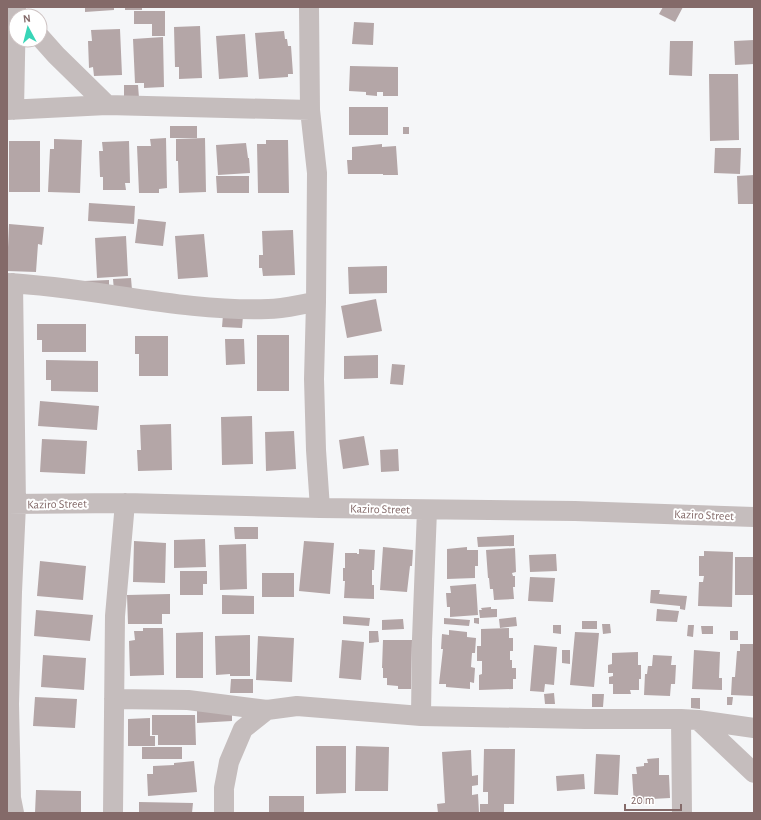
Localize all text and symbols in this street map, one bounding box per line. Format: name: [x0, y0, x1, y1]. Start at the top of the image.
north arrow: [8, 8, 48, 48]
text: N: [22, 13, 31, 24]
street label: Kaziro Street: [27, 497, 87, 511]
street label: Kaziro Street: [350, 502, 410, 516]
street label: Kaziro Street: [674, 508, 734, 522]
scale bar: [625, 786, 681, 812]
text: 20 m: [631, 794, 654, 806]

